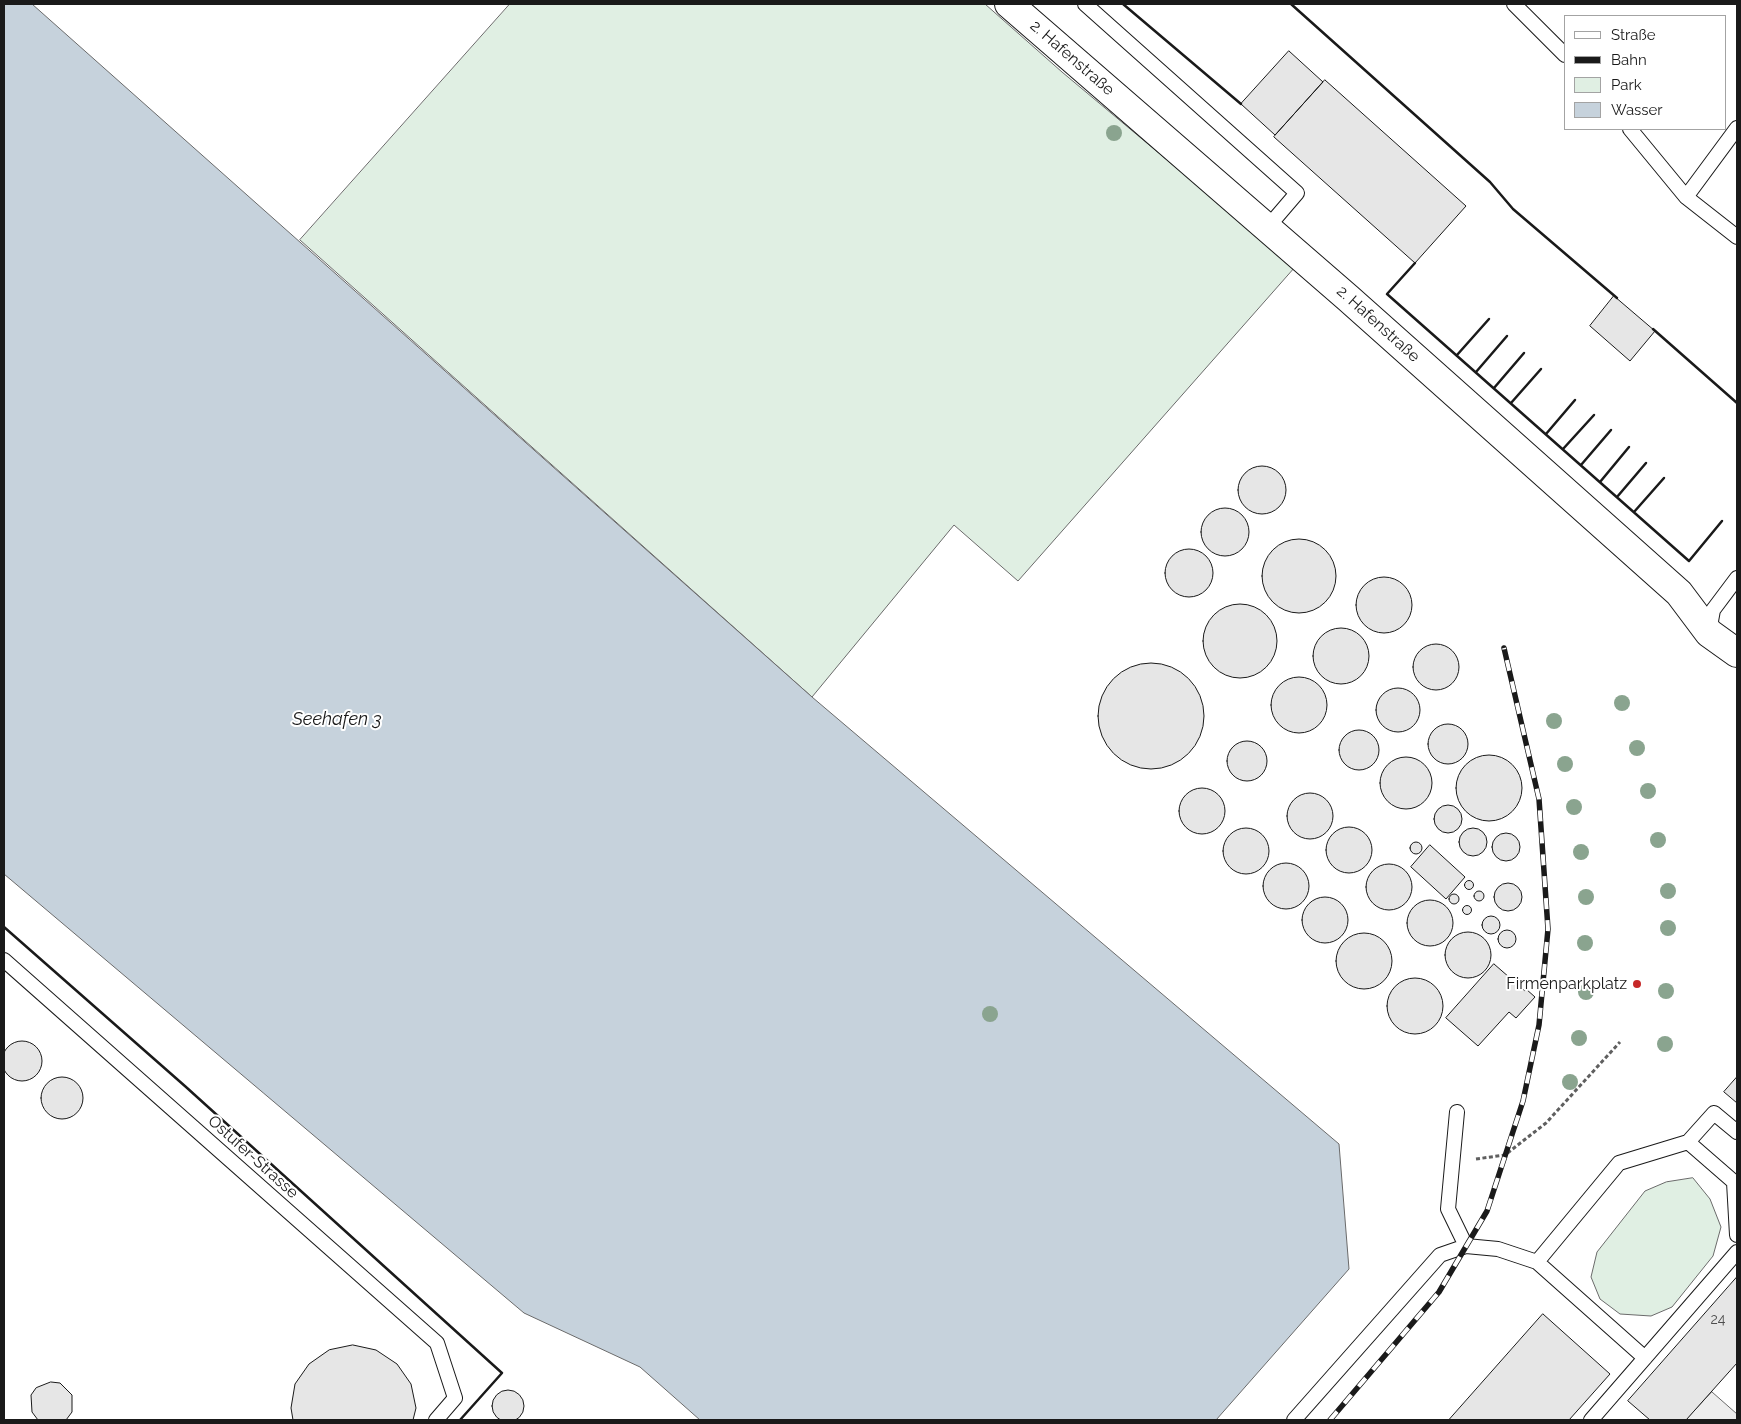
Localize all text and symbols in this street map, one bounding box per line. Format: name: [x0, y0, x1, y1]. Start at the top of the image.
legend: [1564, 15, 1726, 130]
street label: 2. Hafenstraße: [1026, 16, 1118, 100]
text: Straße: [1611, 26, 1655, 44]
text: Bahn: [1611, 51, 1647, 69]
text: Park: [1611, 76, 1642, 94]
text: Wasser: [1611, 101, 1663, 119]
street label: 2. Hafenstraße: [1332, 282, 1424, 366]
water label: Seehafen 3: [292, 709, 382, 731]
place label: Firmenparkplatz: [1506, 974, 1627, 994]
marker: Firmenparkplatz: [1631, 978, 1643, 990]
street label: Ostufer-Strasse: [204, 1111, 302, 1203]
house number: 24: [1711, 1312, 1725, 1328]

